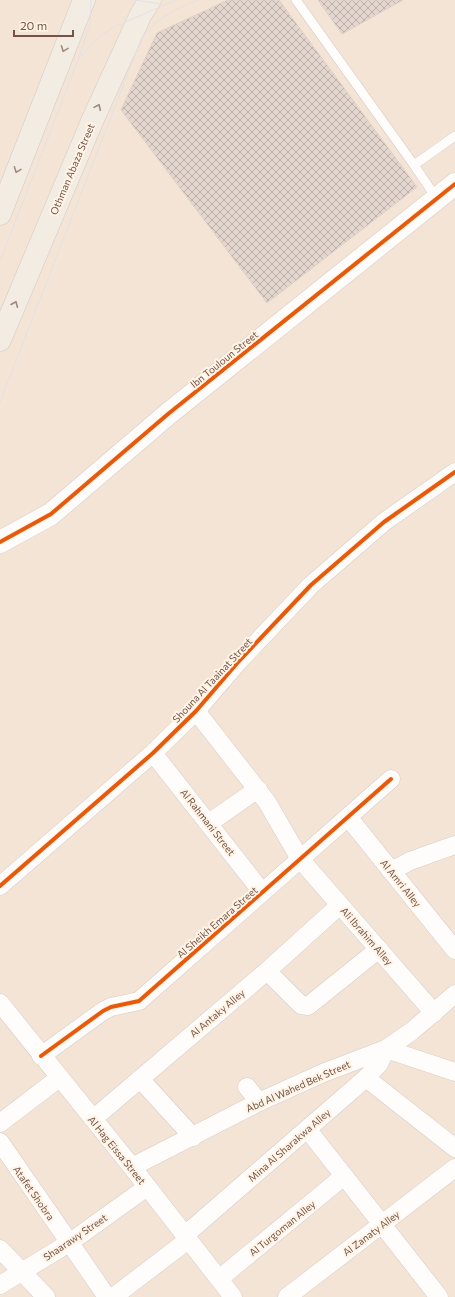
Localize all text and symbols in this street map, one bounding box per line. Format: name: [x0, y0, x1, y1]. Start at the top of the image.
scale bar: [14, 12, 73, 38]
text: 20 m: [20, 18, 47, 32]
one-way arrow: [61, 46, 69, 53]
one-way arrow: [93, 104, 101, 111]
street label: Othman Abaza Street: [47, 122, 97, 216]
one-way arrow: [14, 166, 22, 174]
one-way arrow: [10, 301, 18, 309]
street label: Ibn Touloun Street: [188, 328, 260, 390]
street label: Shouna Al Taainat Street: [170, 635, 254, 725]
street label: Al Rahmani Street: [178, 786, 238, 858]
street label: Al Amri Alley: [378, 857, 424, 909]
street label: Al Sheikh Emara Street: [174, 884, 260, 960]
street label: Ali Ibrahim Alley: [339, 905, 395, 967]
street label: Al Antaky Alley: [187, 987, 247, 1039]
street label: Abd Al Wahed Bek Street: [244, 1058, 352, 1114]
street label: Mina Al Sharakwa Alley: [245, 1106, 333, 1184]
street label: Al Hag Eissa Street: [86, 1113, 148, 1187]
street label: Atafet Shobra: [11, 1164, 57, 1222]
street label: Al Turgoman Alley: [246, 1198, 318, 1258]
street label: Al Zanaty Alley: [340, 1208, 402, 1258]
street label: Shaarawy Street: [41, 1211, 109, 1263]

